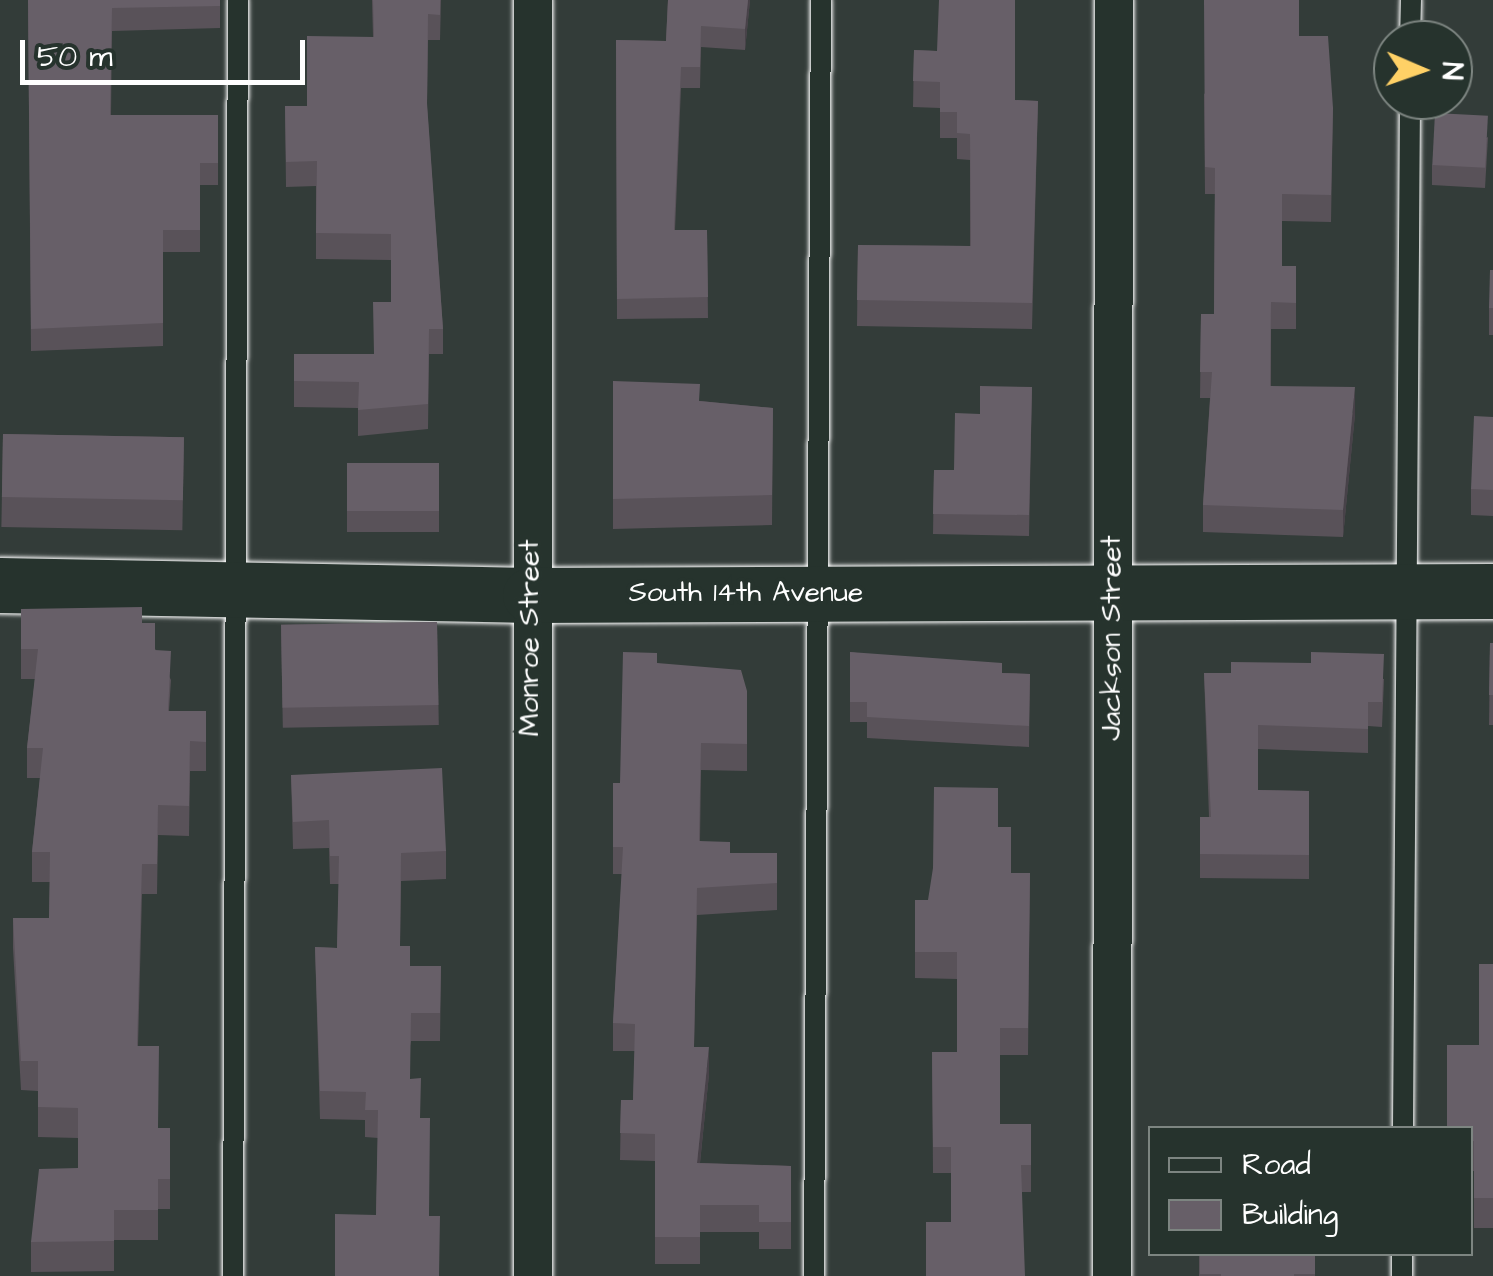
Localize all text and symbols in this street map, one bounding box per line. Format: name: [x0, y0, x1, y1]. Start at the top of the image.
scale bar: [25, 20, 310, 82]
north arrow: [1373, 20, 1473, 120]
text: 50 m: [37, 36, 113, 78]
text: N: [1432, 62, 1471, 80]
street label: Jackson Street: [1095, 535, 1129, 741]
street label: Monroe Street: [513, 540, 547, 736]
street label: South 14th Avenue: [629, 576, 863, 610]
legend: [1148, 1126, 1473, 1256]
text: Road: [1242, 1144, 1311, 1186]
text: Building: [1242, 1194, 1338, 1236]

